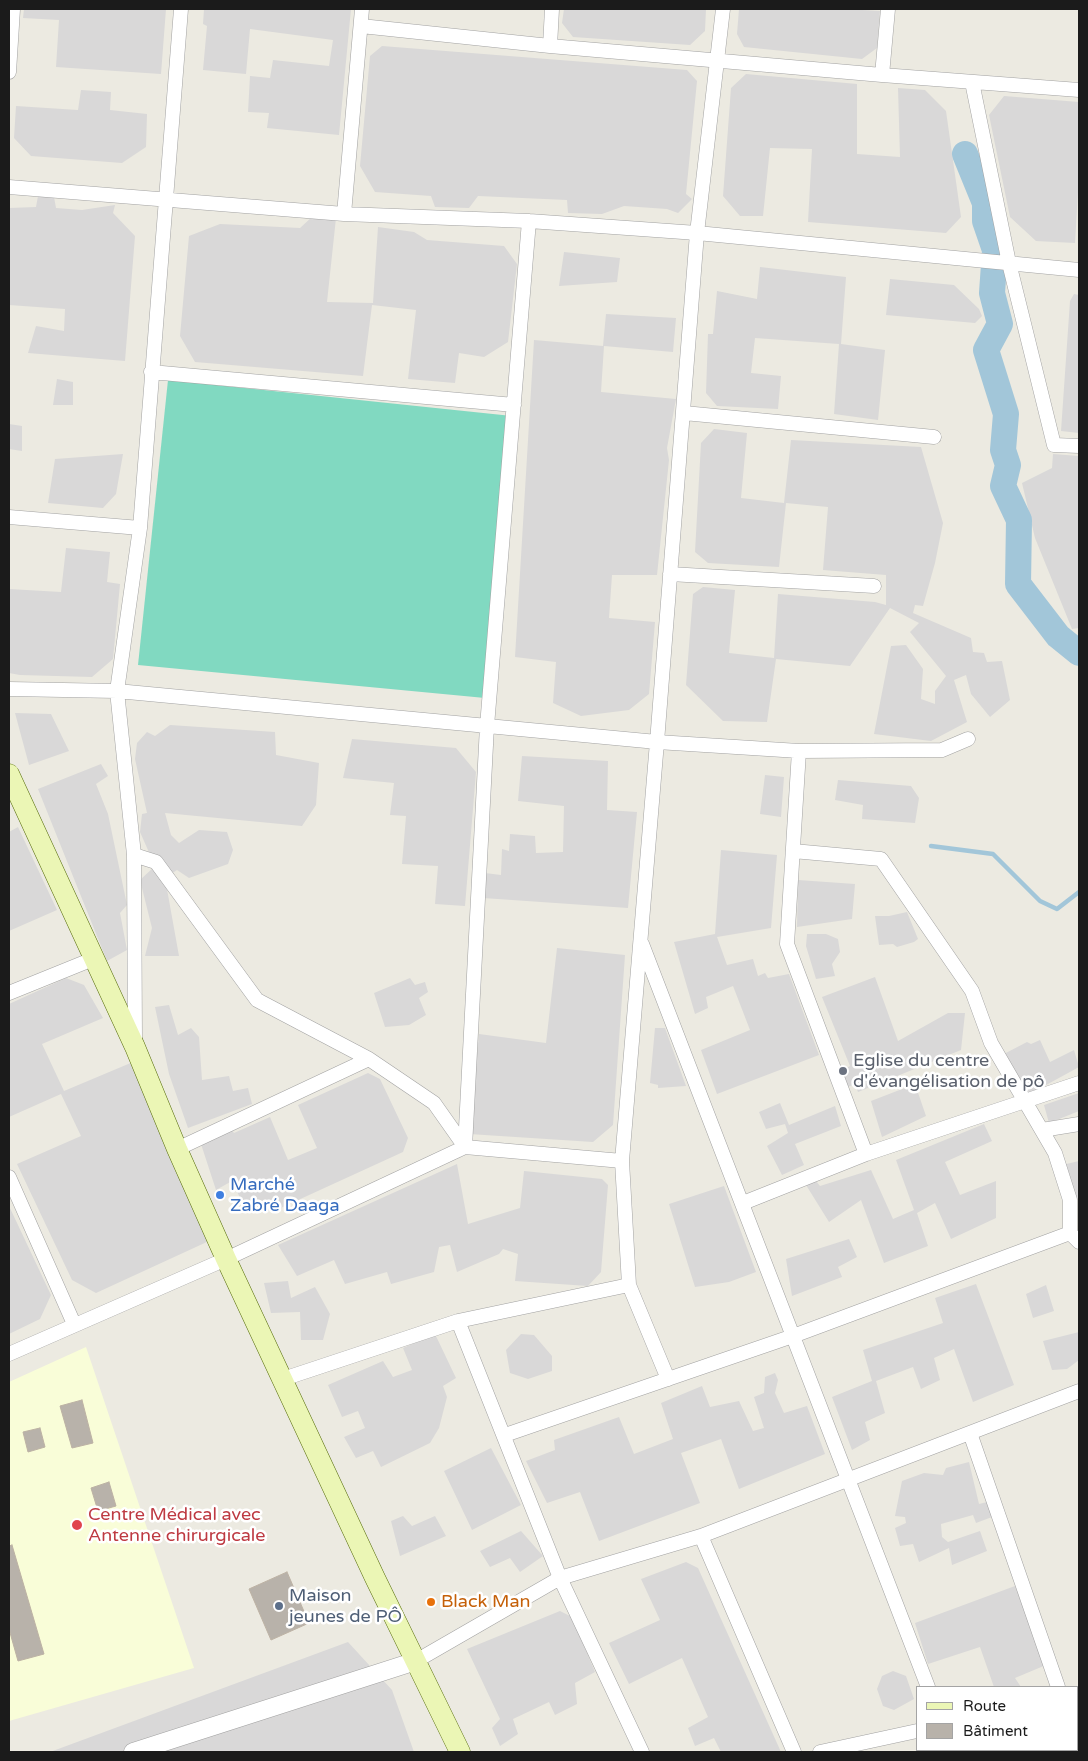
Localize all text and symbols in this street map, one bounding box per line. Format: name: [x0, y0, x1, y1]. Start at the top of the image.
place label: Eglise du centre d'évangélisation de pô: [853, 1050, 1044, 1092]
marker: Eglise du centre d'évangélisation de pô: [837, 1065, 849, 1077]
place label: Marché Zabré Daaga: [230, 1174, 339, 1216]
marker: Marché Zabré Daaga: [214, 1189, 226, 1201]
place label: Centre Médical avec Antenne chirurgicale: [88, 1504, 266, 1546]
marker: Centre Médical avec Antenne chirurgicale: [70, 1518, 84, 1532]
place label: Maison jeunes de PÔ: [289, 1585, 402, 1628]
place label: Black Man: [441, 1591, 530, 1613]
marker: Black Man: [425, 1596, 437, 1608]
marker: Maison jeunes de PÔ: [273, 1600, 285, 1612]
legend: [916, 1686, 1078, 1751]
text: Route: [963, 1697, 1006, 1715]
text: Bâtiment: [963, 1722, 1028, 1740]

